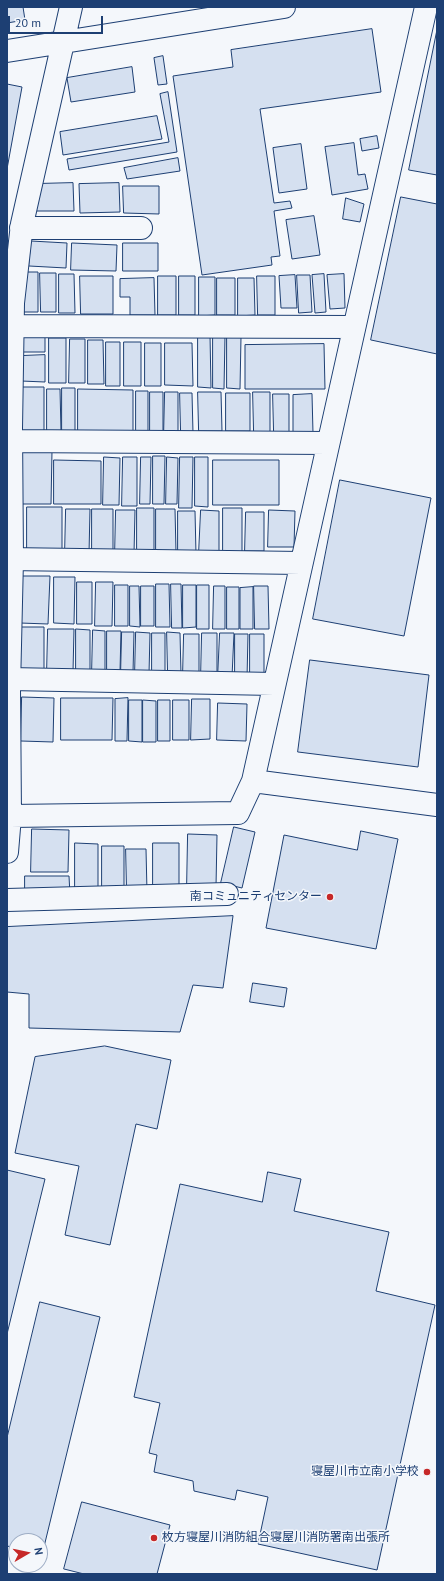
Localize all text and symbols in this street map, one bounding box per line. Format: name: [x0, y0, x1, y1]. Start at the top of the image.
scale bar: [10, 8, 105, 34]
text: 20 m: [15, 15, 41, 30]
place label: 南コミュニティセンター: [190, 890, 322, 904]
marker: 南コミュニティセンター: [325, 892, 335, 902]
place label: 寝屋川市立南小学校: [311, 1465, 419, 1479]
marker: 寝屋川市立南小学校: [422, 1467, 432, 1477]
place label: 枚方寝屋川消防組合寝屋川消防署南出張所: [162, 1531, 390, 1545]
north arrow: [8, 1533, 48, 1573]
marker: 枚方寝屋川消防組合寝屋川消防署南出張所: [149, 1533, 159, 1543]
text: N: [31, 1547, 46, 1556]

